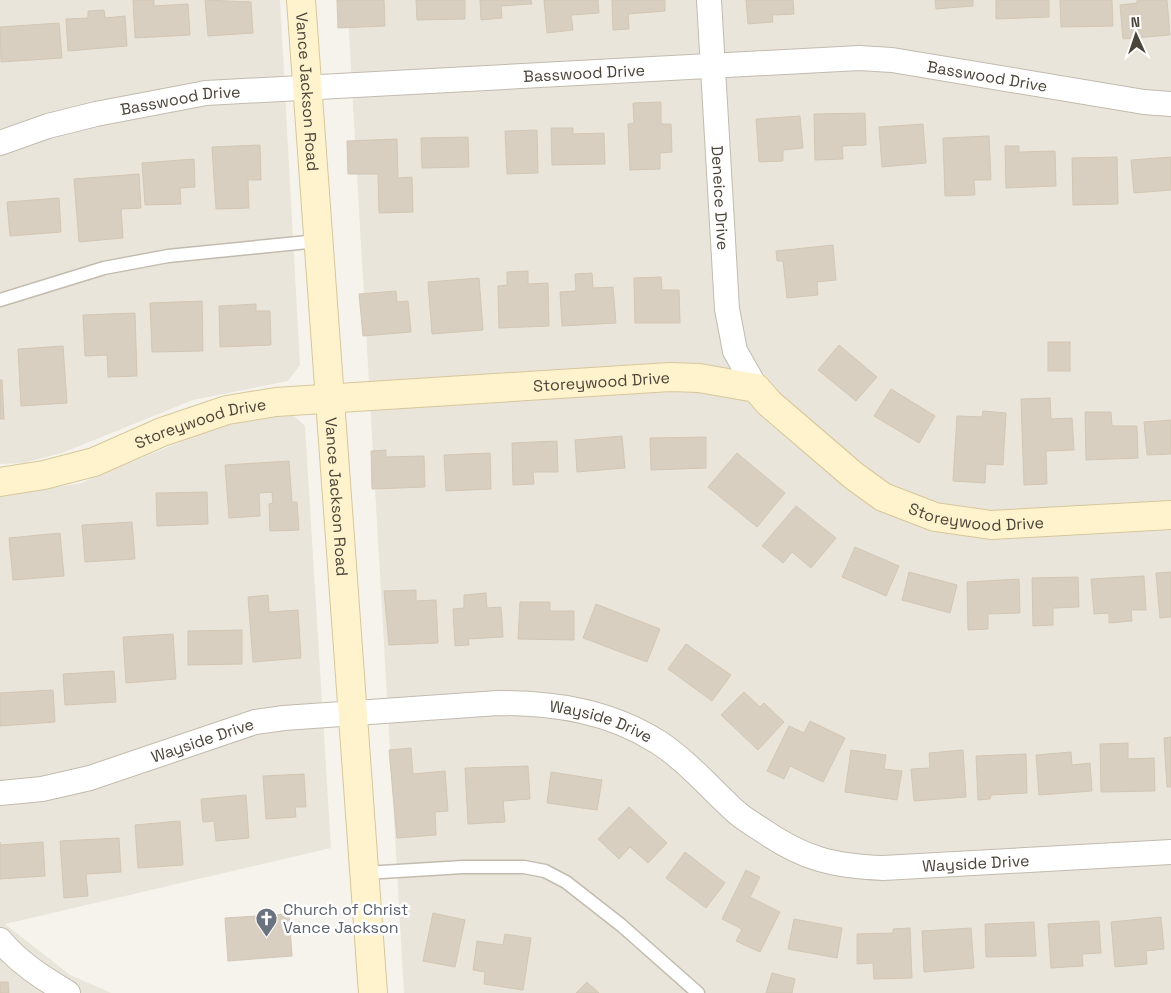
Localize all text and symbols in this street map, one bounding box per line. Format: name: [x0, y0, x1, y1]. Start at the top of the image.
north arrow: [1111, 10, 1161, 60]
street label: Vance Jackson Road: [291, 12, 323, 172]
text: N: [1130, 13, 1140, 31]
street label: Basswood Drive: [925, 56, 1049, 97]
street label: Basswood Drive: [523, 59, 645, 87]
street label: Basswood Drive: [118, 81, 241, 120]
street label: Deneice Drive: [706, 145, 734, 251]
street label: Storeywood Drive: [533, 367, 671, 397]
street label: Storeywood Drive: [131, 394, 268, 454]
street label: Vance Jackson Road: [320, 417, 353, 577]
street label: Storeywood Drive: [905, 498, 1045, 536]
street label: Wayside Drive: [548, 696, 656, 747]
street label: Wayside Drive: [148, 713, 257, 768]
street label: Wayside Drive: [922, 850, 1030, 877]
place label: Church of Christ Vance Jackson: [283, 899, 408, 938]
church icon: Church of Christ Vance Jackson: [255, 906, 279, 937]

